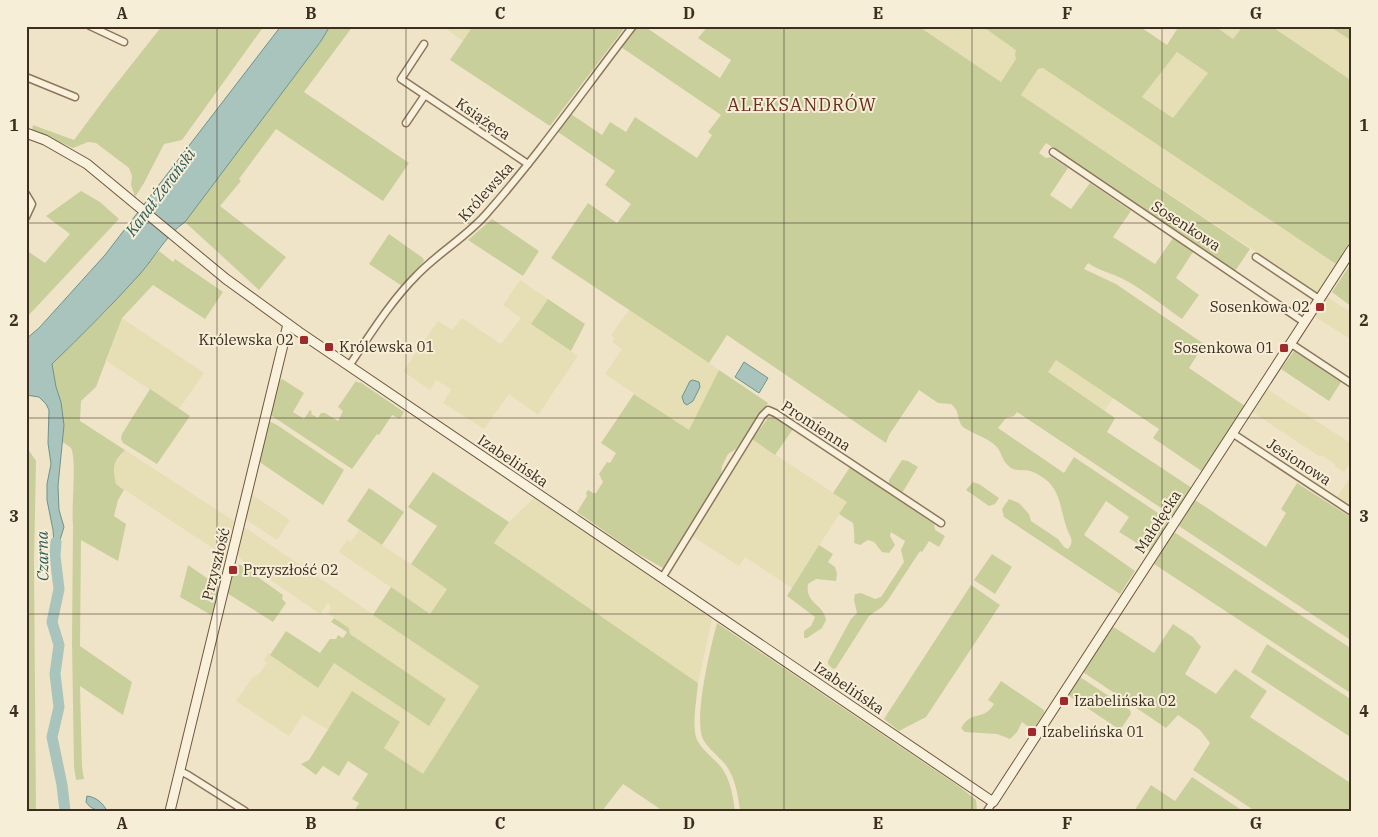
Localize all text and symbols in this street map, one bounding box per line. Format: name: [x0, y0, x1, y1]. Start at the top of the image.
text: A: [116, 3, 128, 23]
text: B: [305, 3, 317, 23]
text: C: [495, 3, 505, 23]
text: D: [683, 3, 695, 23]
text: E: [873, 3, 883, 23]
text: F: [1062, 3, 1072, 23]
text: G: [1250, 3, 1262, 23]
street label: Książęca: [452, 93, 514, 144]
district label: ALEKSANDRÓW: [727, 93, 877, 116]
text: 1: [9, 115, 19, 135]
text: 1: [1359, 115, 1369, 135]
water label: Kanał Żerański: [120, 144, 200, 241]
street label: Królewska: [454, 158, 517, 226]
street label: Sosenkowa: [1148, 196, 1225, 255]
place label: Sosenkowa 02: [1210, 297, 1310, 316]
marker: Sosenkowa 02: [1314, 301, 1326, 313]
text: 2: [9, 310, 19, 330]
text: 2: [1359, 310, 1369, 330]
place label: Królewska 02: [199, 330, 294, 349]
marker: Królewska 02: [298, 334, 310, 346]
place label: Królewska 01: [339, 337, 434, 356]
place label: Sosenkowa 01: [1174, 338, 1274, 357]
marker: Królewska 01: [323, 341, 335, 353]
marker: Sosenkowa 01: [1278, 342, 1290, 354]
street label: Promienna: [778, 396, 854, 455]
street label: Izabelińska: [474, 430, 552, 491]
street label: Jesionowa: [1264, 434, 1335, 489]
street label: Małołęcka: [1130, 486, 1185, 557]
text: 3: [9, 506, 19, 526]
text: 3: [1359, 506, 1369, 526]
street label: Przyszłość: [197, 525, 234, 602]
water label: Czarna: [32, 531, 52, 581]
place label: Przyszłość 02: [243, 560, 339, 579]
marker: Przyszłość 02: [227, 564, 239, 576]
street label: Izabelińska: [810, 657, 888, 718]
place label: Izabelińska 02: [1074, 691, 1177, 710]
marker: Izabelińska 02: [1058, 695, 1070, 707]
text: 4: [9, 701, 19, 721]
text: 4: [1359, 701, 1369, 721]
place label: Izabelińska 01: [1042, 722, 1145, 741]
marker: Izabelińska 01: [1026, 726, 1038, 738]
text: A: [116, 813, 128, 833]
text: B: [305, 813, 317, 833]
text: C: [495, 813, 505, 833]
text: D: [683, 813, 695, 833]
text: E: [873, 813, 883, 833]
text: F: [1062, 813, 1072, 833]
text: G: [1250, 813, 1262, 833]

